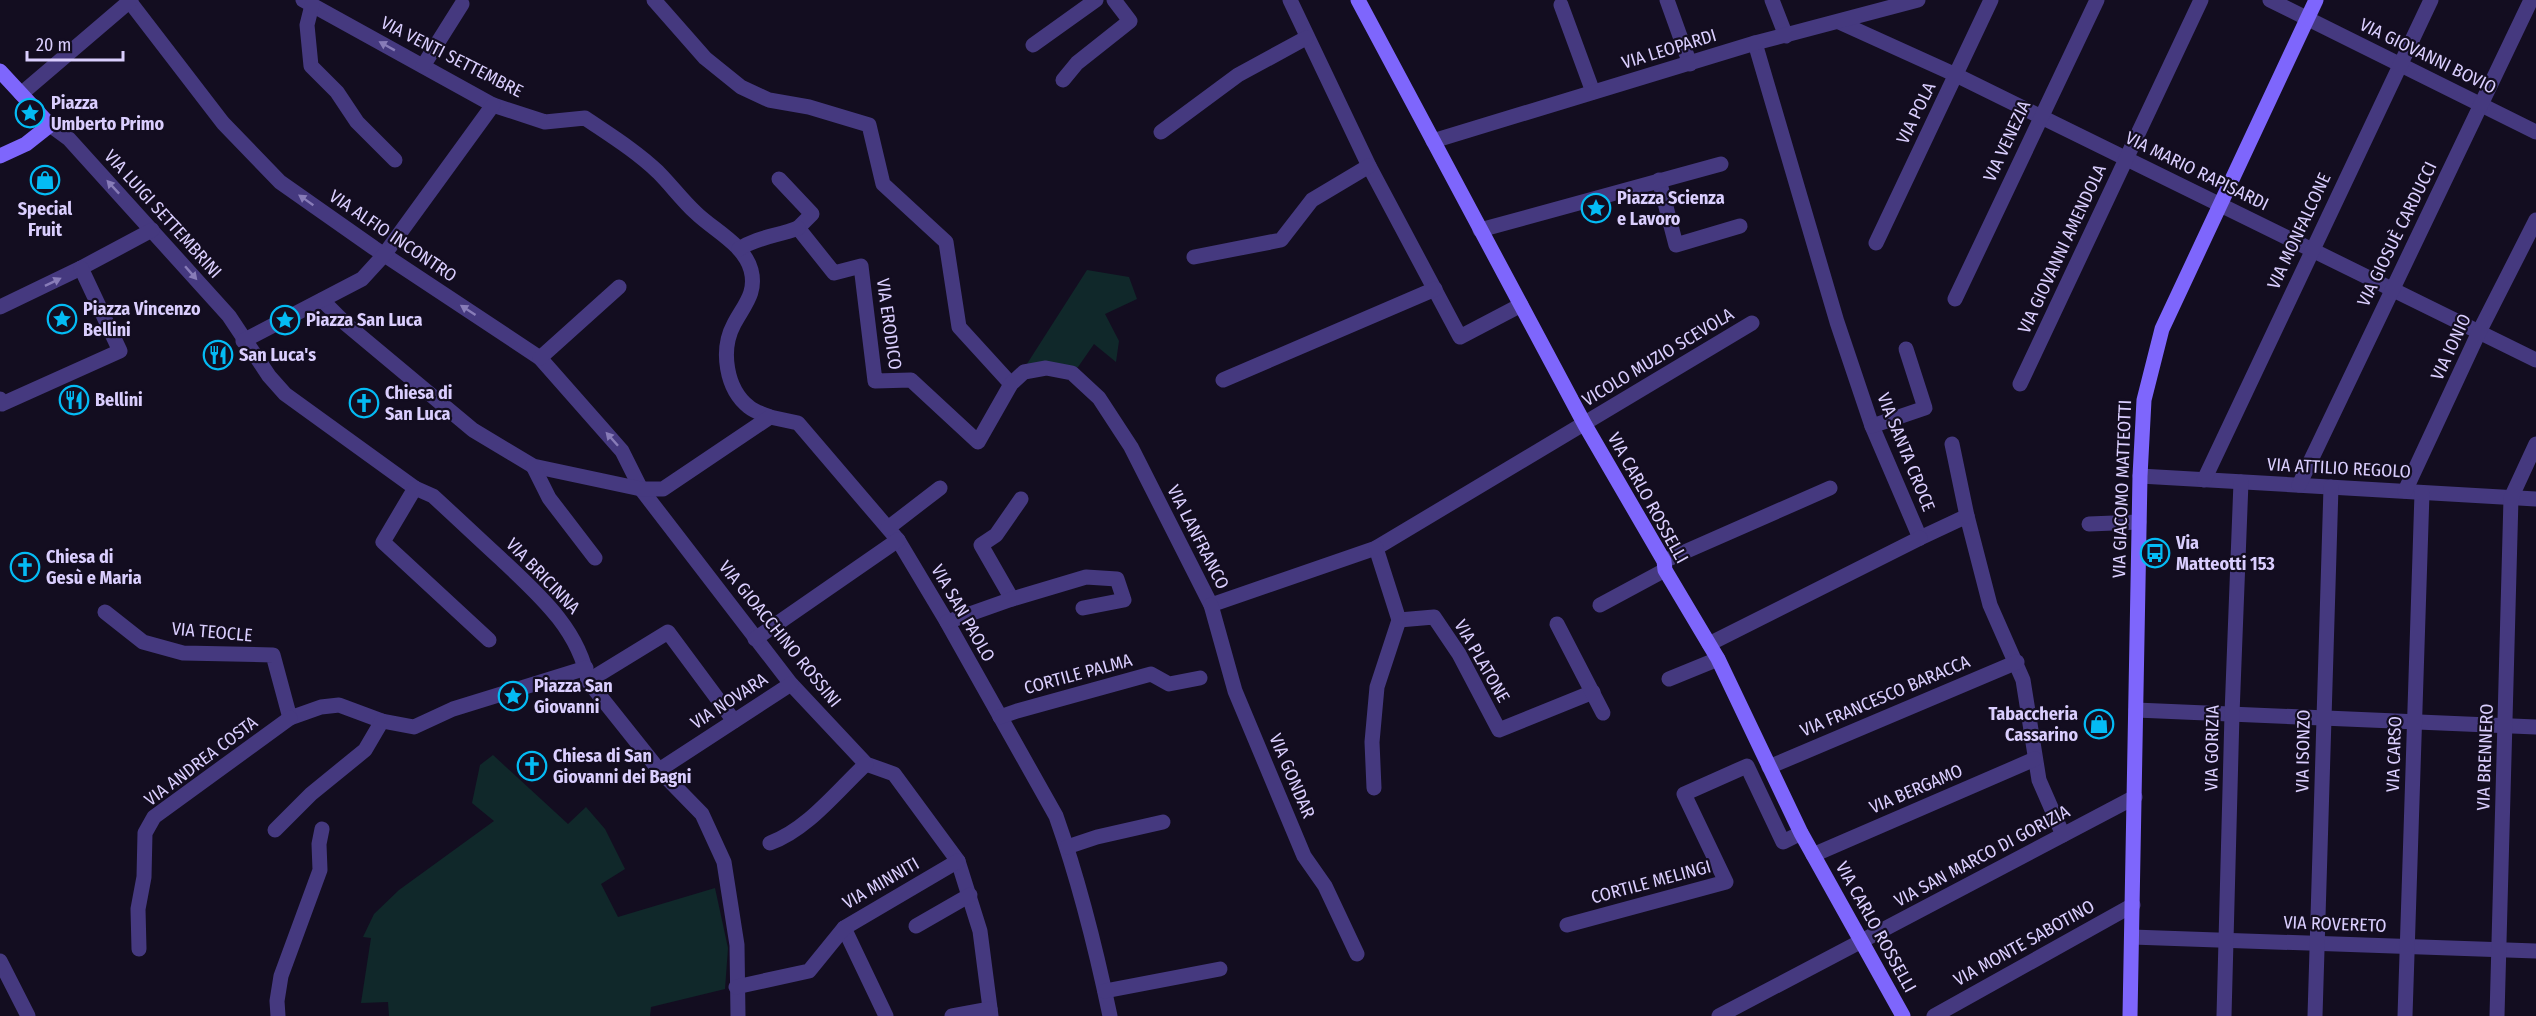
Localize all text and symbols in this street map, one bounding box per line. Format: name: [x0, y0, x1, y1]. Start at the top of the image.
street label: VIA VENTI SETTEMBRE: [377, 12, 527, 102]
street label: VIA GIOVANNI BOVIO: [2356, 13, 2500, 99]
scale bar: [27, 24, 123, 62]
street label: VIA LEOPARDI: [1619, 24, 1719, 74]
text: 20 m: [36, 34, 71, 56]
one-way arrow: [378, 41, 395, 51]
street label: VIA POLA: [1892, 78, 1941, 147]
place label: Piazza Umberto Primo: [51, 92, 165, 135]
street label: VIA VENEZIA: [1979, 96, 2036, 185]
place icon: Piazza Umberto Primo: [14, 97, 46, 129]
street label: VIA MARIO RAPISARDI: [2122, 127, 2272, 215]
street label: VIA LUIGI SETTEMBRINI: [100, 145, 226, 283]
street label: VIA GIOSUÈ CARDUCCI: [2352, 158, 2442, 310]
street label: VIA GIOVANNI AMENDOLA: [2013, 161, 2111, 337]
shop icon: Special Fruit: [29, 164, 61, 196]
street label: VIA MONFALCONE: [2263, 169, 2335, 293]
one-way arrow: [106, 179, 120, 194]
street label: VIA ALFIO INCONTRO: [325, 185, 461, 287]
place label: Piazza Scienza e Lavoro: [1617, 187, 1725, 230]
place icon: Piazza Scienza e Lavoro: [1580, 192, 1612, 224]
one-way arrow: [299, 194, 315, 206]
place label: Special Fruit: [18, 198, 72, 241]
one-way arrow: [184, 265, 197, 280]
one-way arrow: [44, 277, 61, 286]
street label: VIA ERODICO: [872, 277, 906, 371]
place label: Piazza Vincenzo Bellini: [83, 298, 201, 341]
place icon: Piazza Vincenzo Bellini: [46, 303, 78, 335]
street label: VICOLO MUZIO SCEVOLA: [1578, 303, 1738, 411]
place icon: Piazza San Luca: [269, 304, 301, 336]
one-way arrow: [460, 304, 476, 316]
place label: Piazza San Luca: [306, 309, 423, 331]
street label: VIA IONIO: [2426, 310, 2476, 384]
restaurant icon: San Luca's: [202, 339, 234, 371]
place label: San Luca's: [239, 344, 316, 366]
place label: Chiesa di San Luca: [385, 382, 452, 425]
restaurant icon: Bellini: [58, 384, 90, 416]
church icon: Chiesa di San Luca: [348, 387, 380, 419]
place label: Bellini: [95, 389, 143, 411]
street label: VIA SANTA CROCE: [1872, 390, 1940, 514]
street label: VIA GIACOMO MATTEOTTI: [2108, 400, 2136, 578]
street label: VIA CARLO ROSSELLI: [1603, 429, 1693, 567]
one-way arrow: [606, 432, 619, 447]
street label: VIA ATTILIO REGOLO: [2267, 453, 2411, 483]
street label: VIA LANFRANCO: [1162, 481, 1234, 593]
place label: Via Matteotti 153: [2175, 532, 2275, 575]
street label: VIA BRICINNA: [501, 533, 585, 619]
bus stop icon: Via Matteotti 153: [2139, 537, 2171, 569]
place label: Chiesa di Gesù e Maria: [46, 546, 142, 589]
church icon: Chiesa di Gesù e Maria: [9, 551, 41, 583]
street label: VIA GIOACCHINO ROSSINI: [714, 556, 846, 712]
street label: VIA SAN PAOLO: [926, 561, 1000, 665]
street label: VIA PLATONE: [1449, 616, 1515, 706]
street label: VIA TEOCLE: [171, 618, 253, 646]
street label: CORTILE PALMA: [1021, 649, 1135, 699]
street label: VIA FRANCESCO BARACCA: [1797, 650, 1974, 742]
street label: VIA NOVARA: [686, 668, 772, 734]
place label: Piazza San Giovanni: [534, 675, 613, 718]
place icon: Piazza San Giovanni: [497, 680, 529, 712]
place label: Tabaccheria Cassarino: [1988, 703, 2078, 746]
street label: VIA BRENNERO: [2472, 703, 2498, 811]
street label: VIA GORIZIA: [2200, 704, 2224, 791]
shop icon: Tabaccheria Cassarino: [2083, 708, 2115, 740]
street label: VIA ISONZO: [2291, 709, 2315, 793]
street label: VIA ANDREA COSTA: [140, 711, 262, 811]
street label: VIA CARSO: [2382, 716, 2406, 792]
street label: VIA GONDAR: [1264, 730, 1320, 822]
place label: Chiesa di San Giovanni dei Bagni: [553, 745, 691, 788]
church icon: Chiesa di San Giovanni dei Bagni: [516, 750, 548, 782]
street label: VIA BERGAMO: [1866, 759, 1966, 819]
street label: VIA SAN MARCO DI GORIZIA: [1891, 800, 2074, 912]
street label: VIA MINNITI: [839, 852, 923, 914]
street label: CORTILE MELINGI: [1589, 855, 1713, 909]
street label: VIA CARLO ROSSELLI: [1831, 858, 1921, 996]
street label: VIA MONTE SABOTINO: [1950, 895, 2098, 991]
street label: VIA ROVERETO: [2283, 911, 2387, 937]

